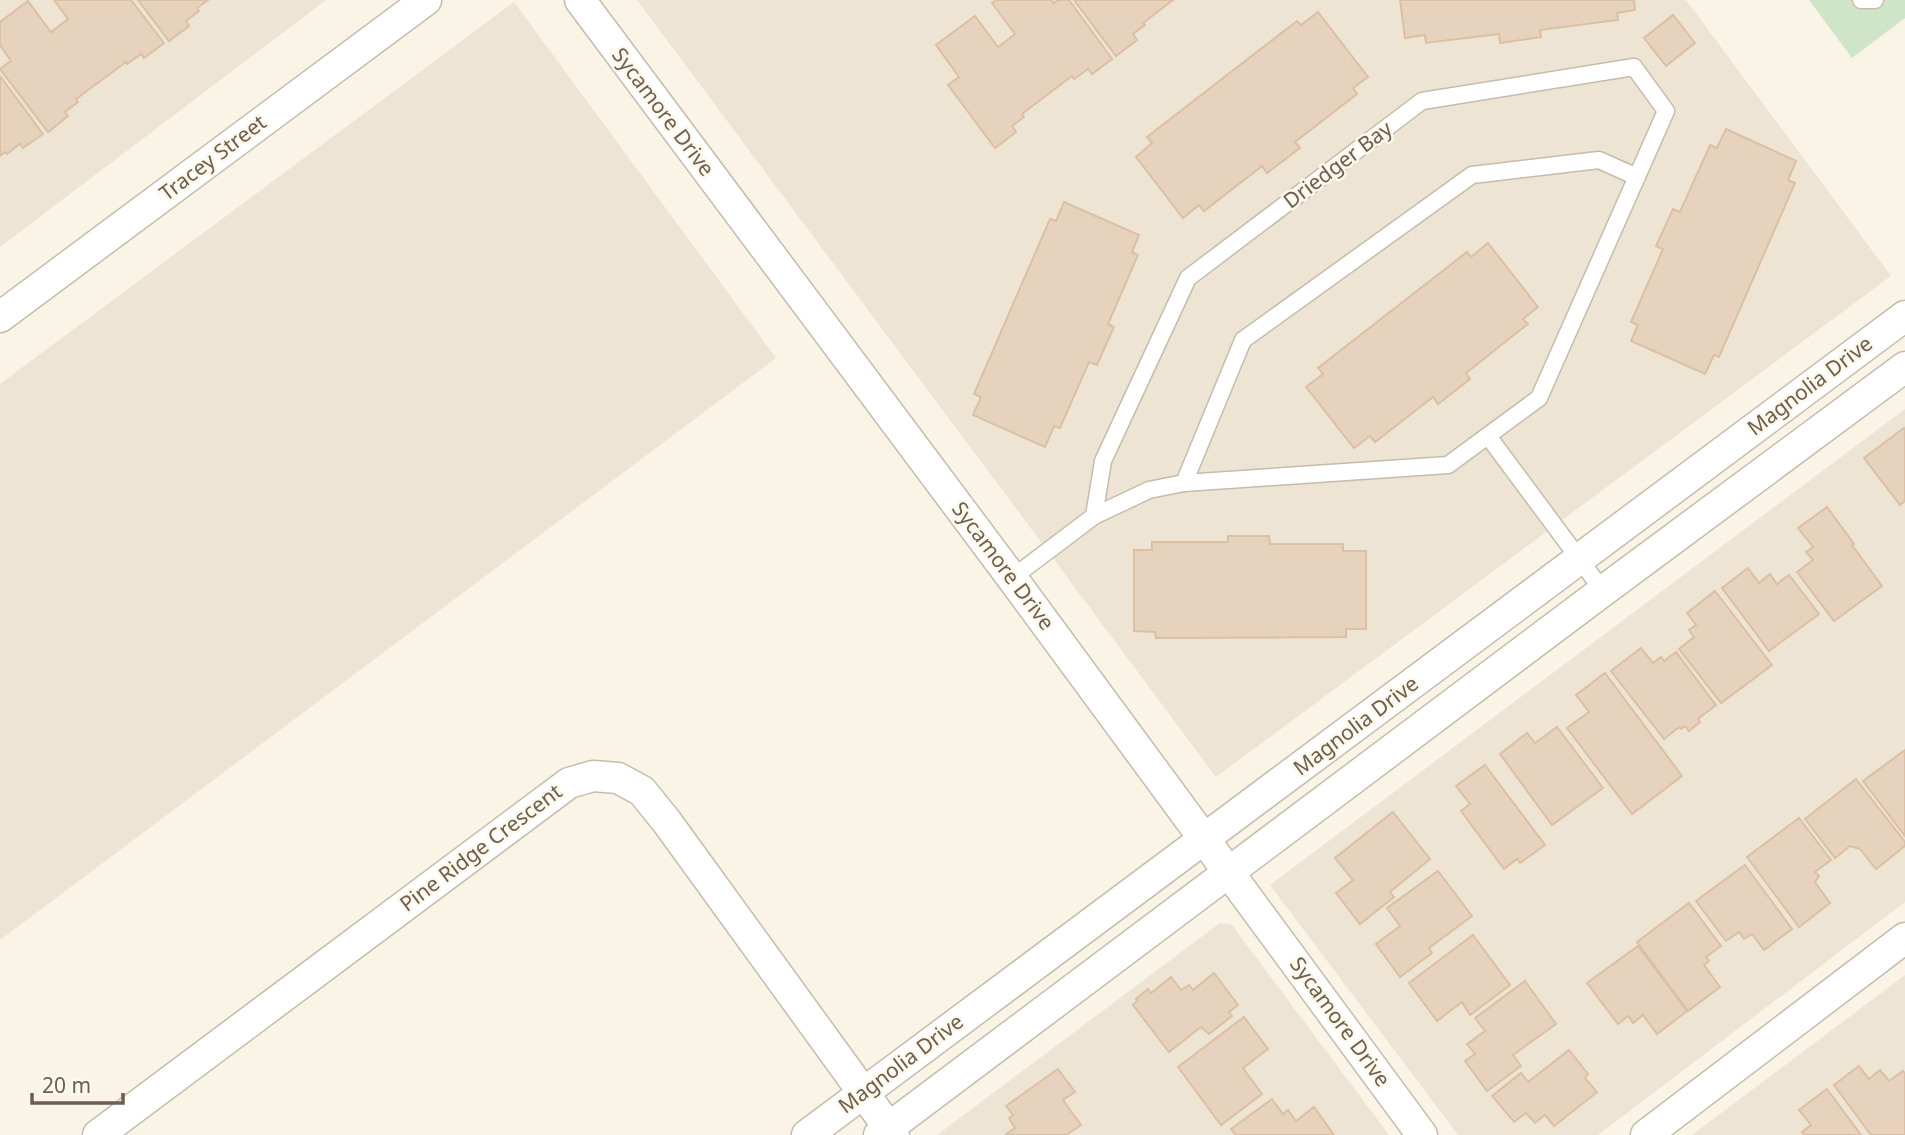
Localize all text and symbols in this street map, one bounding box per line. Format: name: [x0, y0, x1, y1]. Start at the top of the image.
street label: Sycamore Drive: [606, 42, 721, 181]
street label: Tracey Street: [153, 108, 272, 207]
street label: Driedger Bay: [1277, 114, 1398, 214]
street label: Magnolia Drive: [1741, 329, 1877, 441]
street label: Sycamore Drive: [946, 496, 1061, 635]
street label: Magnolia Drive: [1287, 669, 1423, 781]
street label: Pine Ridge Crescent: [394, 777, 567, 917]
street label: Sycamore Drive: [1284, 951, 1397, 1092]
street label: Magnolia Drive: [832, 1007, 968, 1119]
scale bar: [32, 1062, 122, 1106]
text: 20 m: [42, 1071, 91, 1099]

